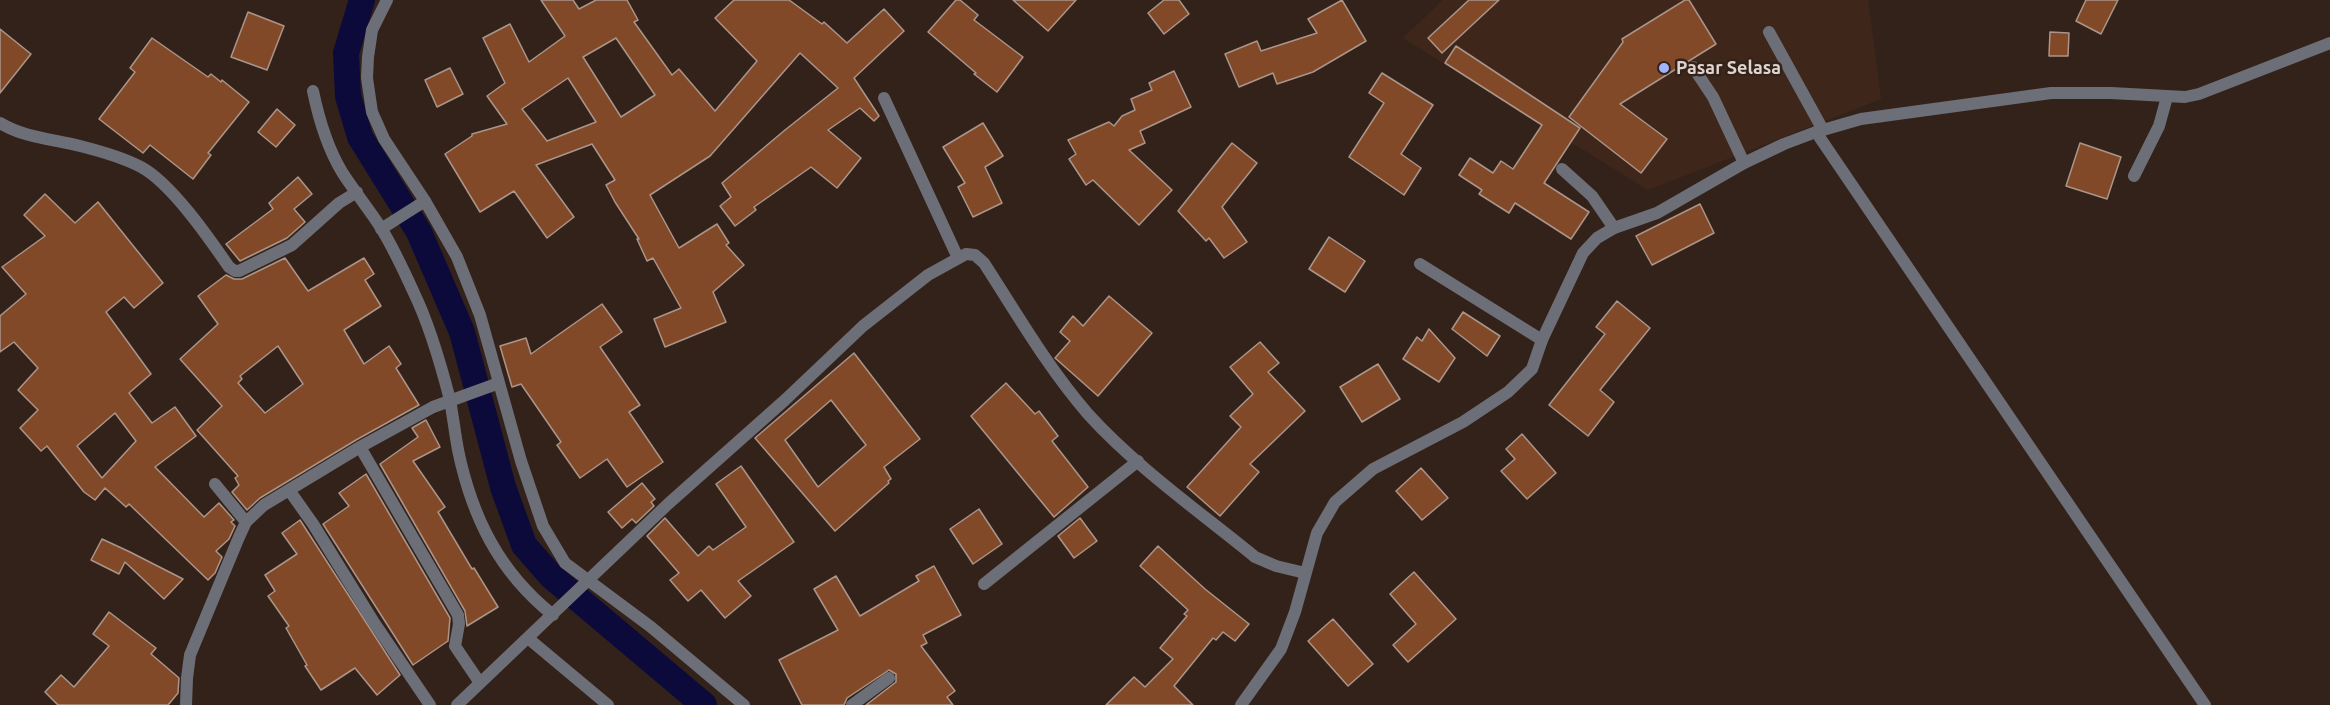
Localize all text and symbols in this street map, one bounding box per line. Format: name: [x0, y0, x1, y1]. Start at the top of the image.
place label: Pasar Selasa: [1676, 57, 1781, 79]
marker: Pasar Selasa: [1657, 61, 1671, 75]

